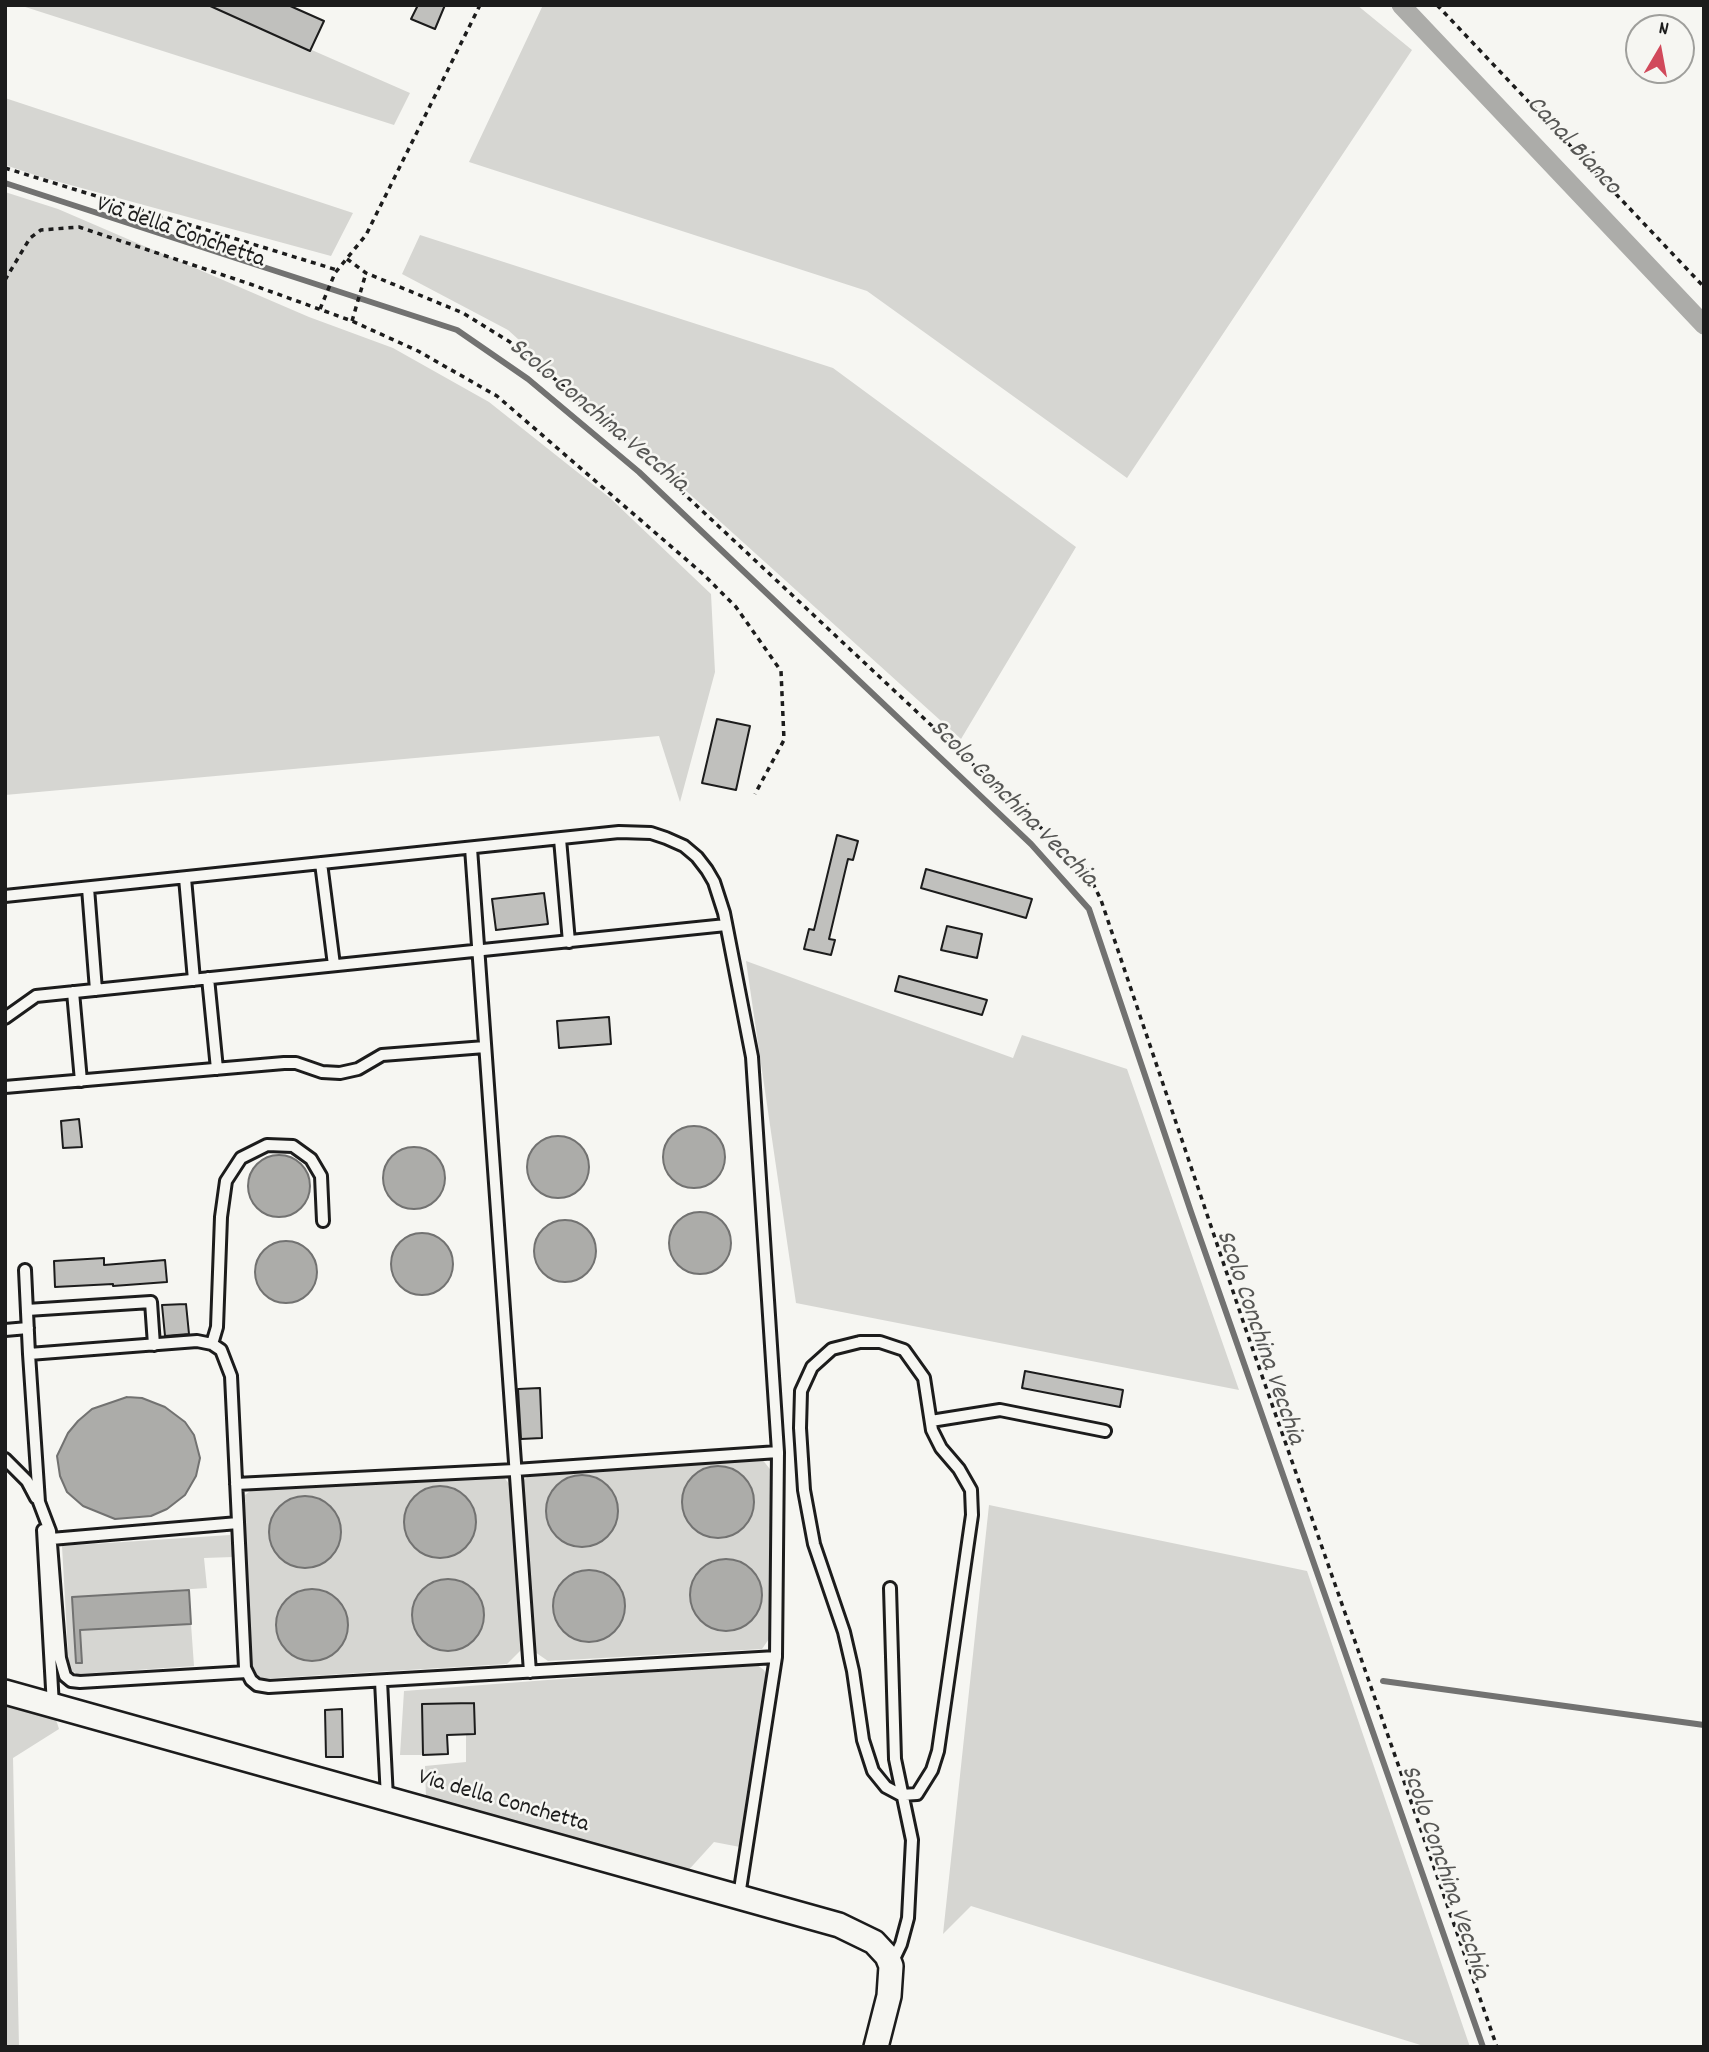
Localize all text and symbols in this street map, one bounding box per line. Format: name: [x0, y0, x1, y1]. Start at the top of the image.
north arrow: [1625, 14, 1695, 84]
text: N: [1656, 16, 1670, 44]
water label: Canal Bianco: [1518, 91, 1626, 203]
street label: Via della Conchetta: [92, 192, 268, 276]
water label: Scolo Conchina Vecchia: [501, 333, 693, 501]
water label: Scolo Conchina Vecchia: [922, 715, 1102, 895]
water label: Scolo Conchina Vecchia: [1207, 1227, 1309, 1449]
water label: Scolo Conchina Vecchia: [1392, 1762, 1494, 1984]
street label: Via della Conchetta: [414, 1765, 592, 1841]

